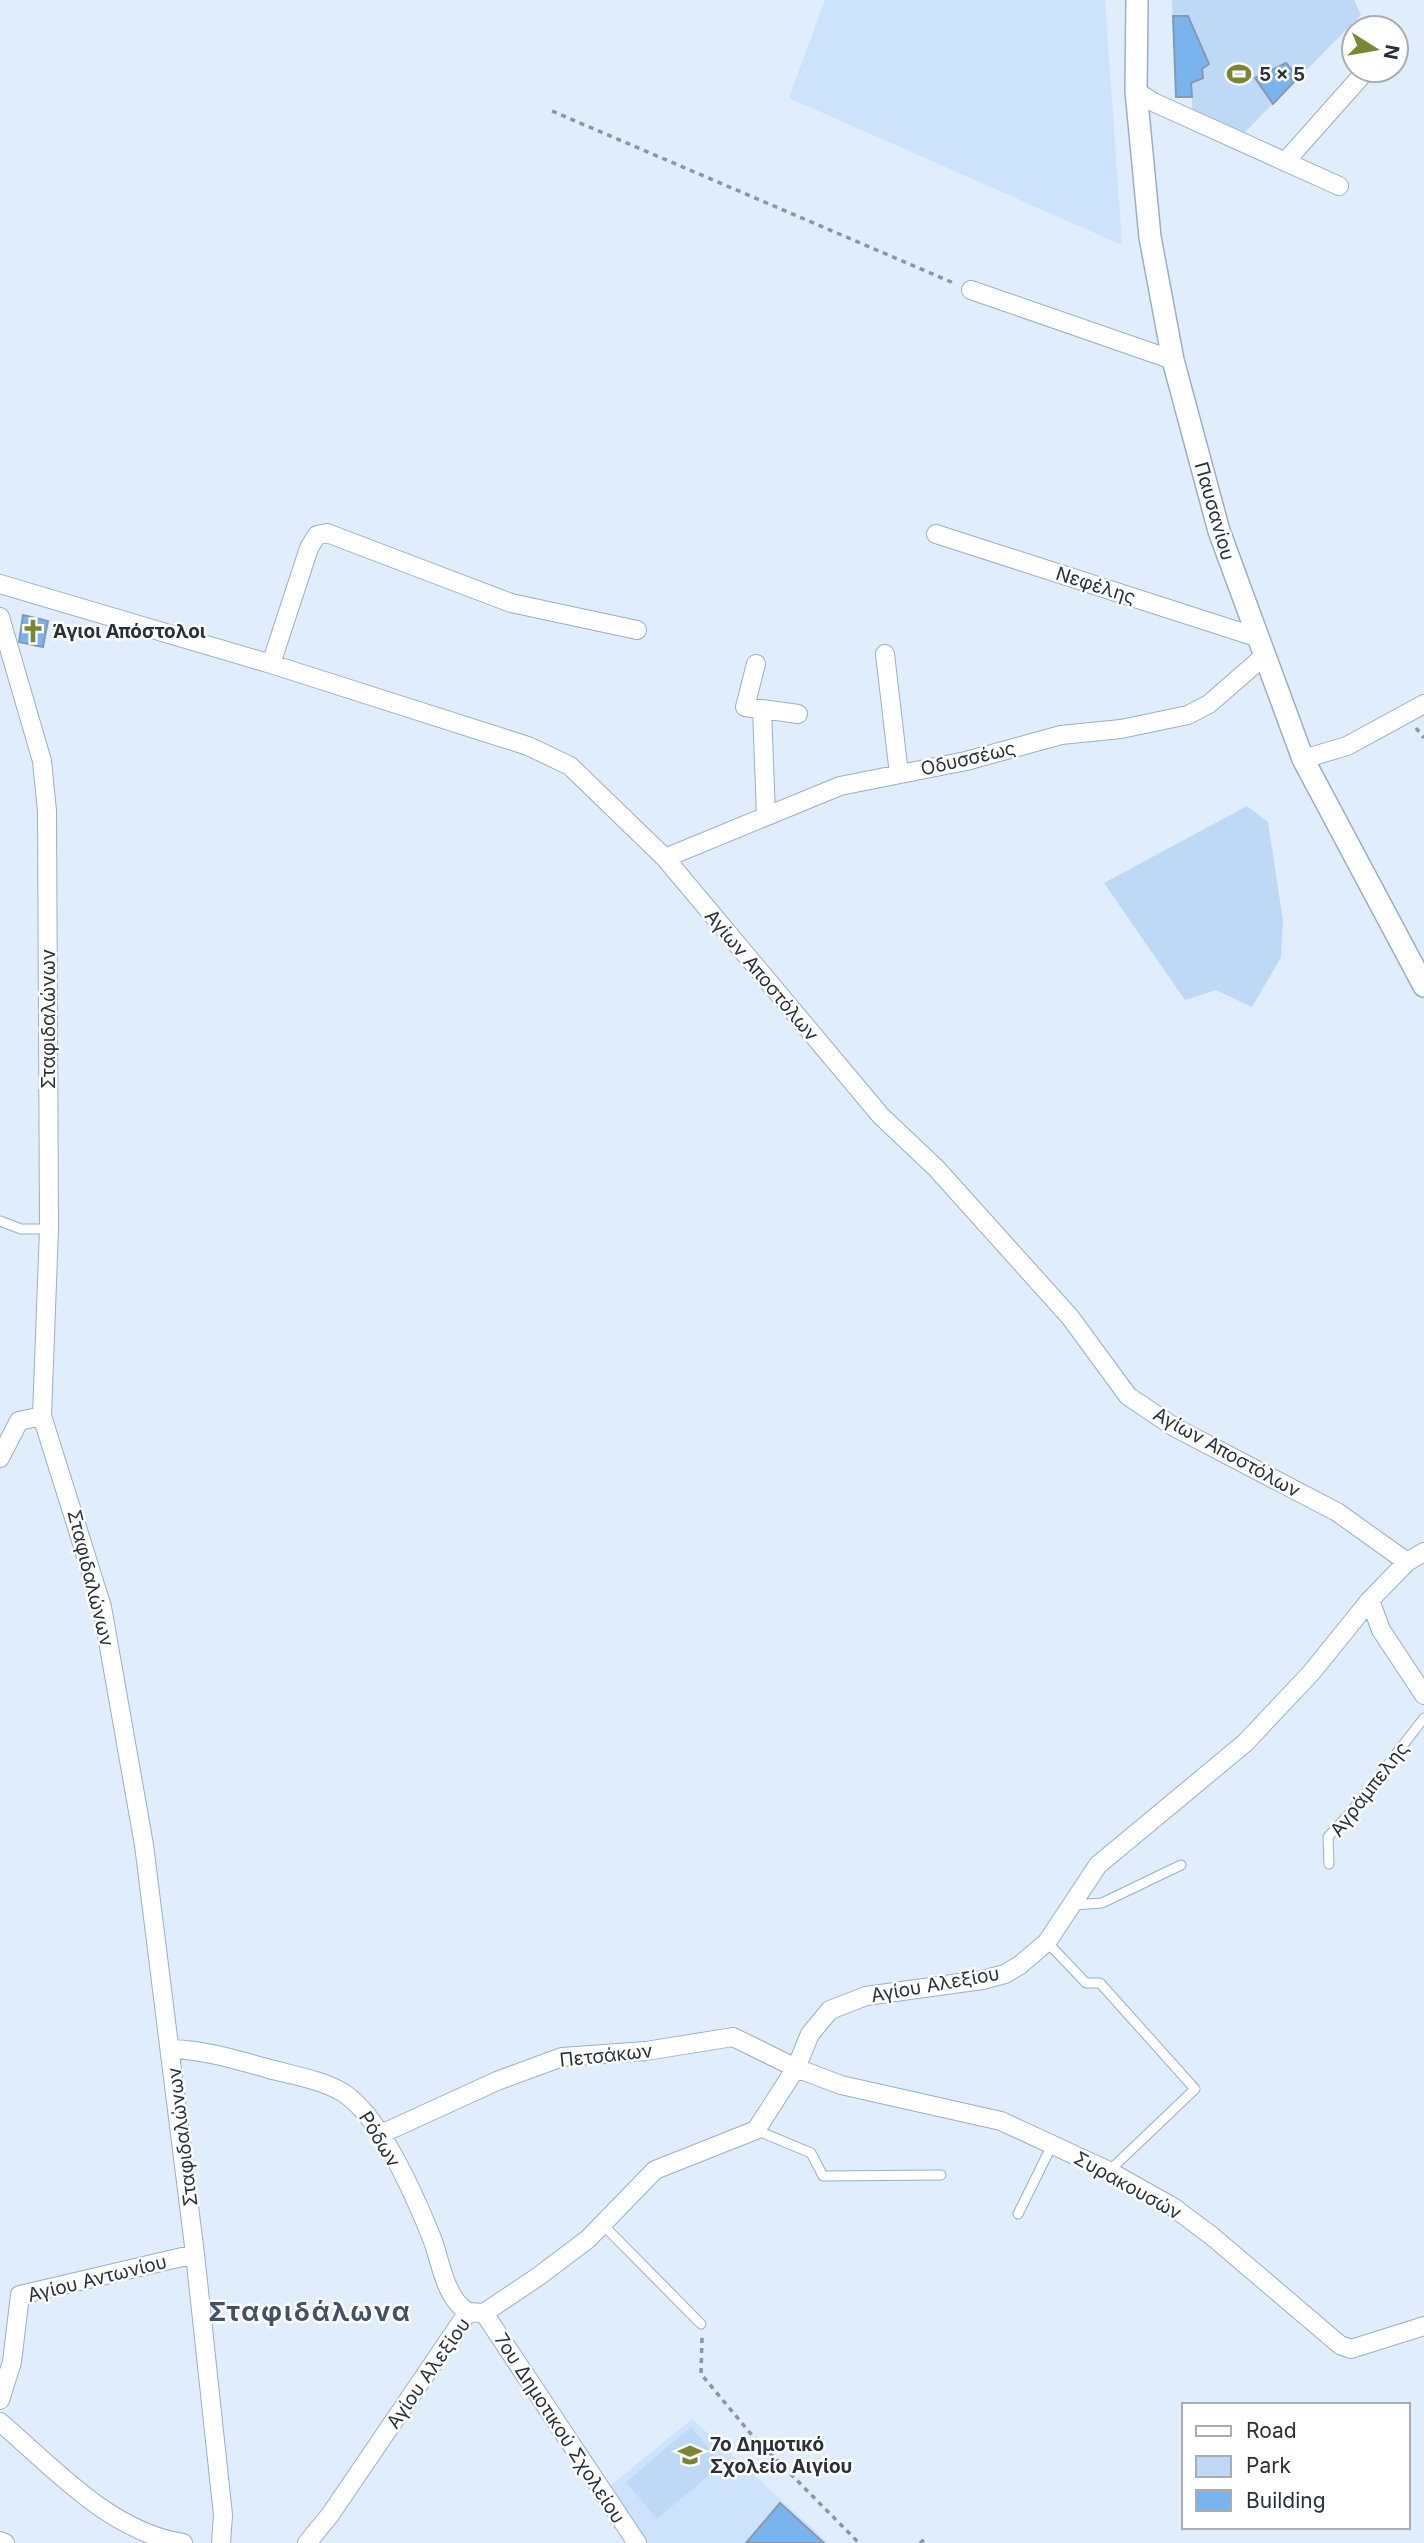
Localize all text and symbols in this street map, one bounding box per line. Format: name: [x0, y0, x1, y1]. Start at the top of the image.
north arrow: [1340, 14, 1410, 84]
text: N: [1379, 43, 1404, 61]
sports icon: 5 x 5: [1225, 60, 1253, 88]
place label: 5 x 5: [1259, 63, 1305, 86]
street label: Παυσανίου: [1190, 459, 1240, 563]
street label: Νεφέλης: [1053, 562, 1139, 609]
church icon: Άγιοι Απόστολοι: [19, 617, 47, 645]
place label: Άγιοι Απόστολοι: [53, 620, 206, 643]
street label: Οδυσσέως: [918, 736, 1018, 781]
street label: Αγίων Αποστόλων: [700, 905, 823, 1046]
street label: Σταφιδαλώνων: [37, 949, 60, 1089]
street label: Αγίων Αποστόλων: [1149, 1403, 1304, 1502]
street label: Σταφιδαλώνων: [62, 1507, 119, 1649]
street label: Αγράμπελης: [1325, 1737, 1414, 1841]
street label: Αγίου Αλεξίου: [869, 1962, 1001, 2007]
street label: Πετσάκων: [558, 2039, 654, 2072]
street label: Σταφιδαλώνων: [163, 2066, 202, 2208]
street label: Ρόδων: [354, 2107, 405, 2171]
street label: Συρακουσών: [1070, 2146, 1186, 2224]
street label: Αγίου Αντωνίου: [25, 2250, 169, 2307]
district label: Σταφιδάλωνα: [208, 2296, 412, 2327]
street label: Αγίου Αλεξίου: [382, 2313, 475, 2433]
street label: 7ου Δημοτικού Σχολείου: [489, 2329, 630, 2528]
legend: [1182, 2403, 1410, 2529]
text: Road: [1246, 2418, 1297, 2443]
place label: 7ο Δημοτικό Σχολείο Αιγίου: [710, 2433, 852, 2478]
school or university icon: 7ο Δημοτικό Σχολείο Αιγίου: [676, 2441, 704, 2469]
text: Park: [1246, 2453, 1291, 2478]
text: Building: [1246, 2488, 1326, 2513]

